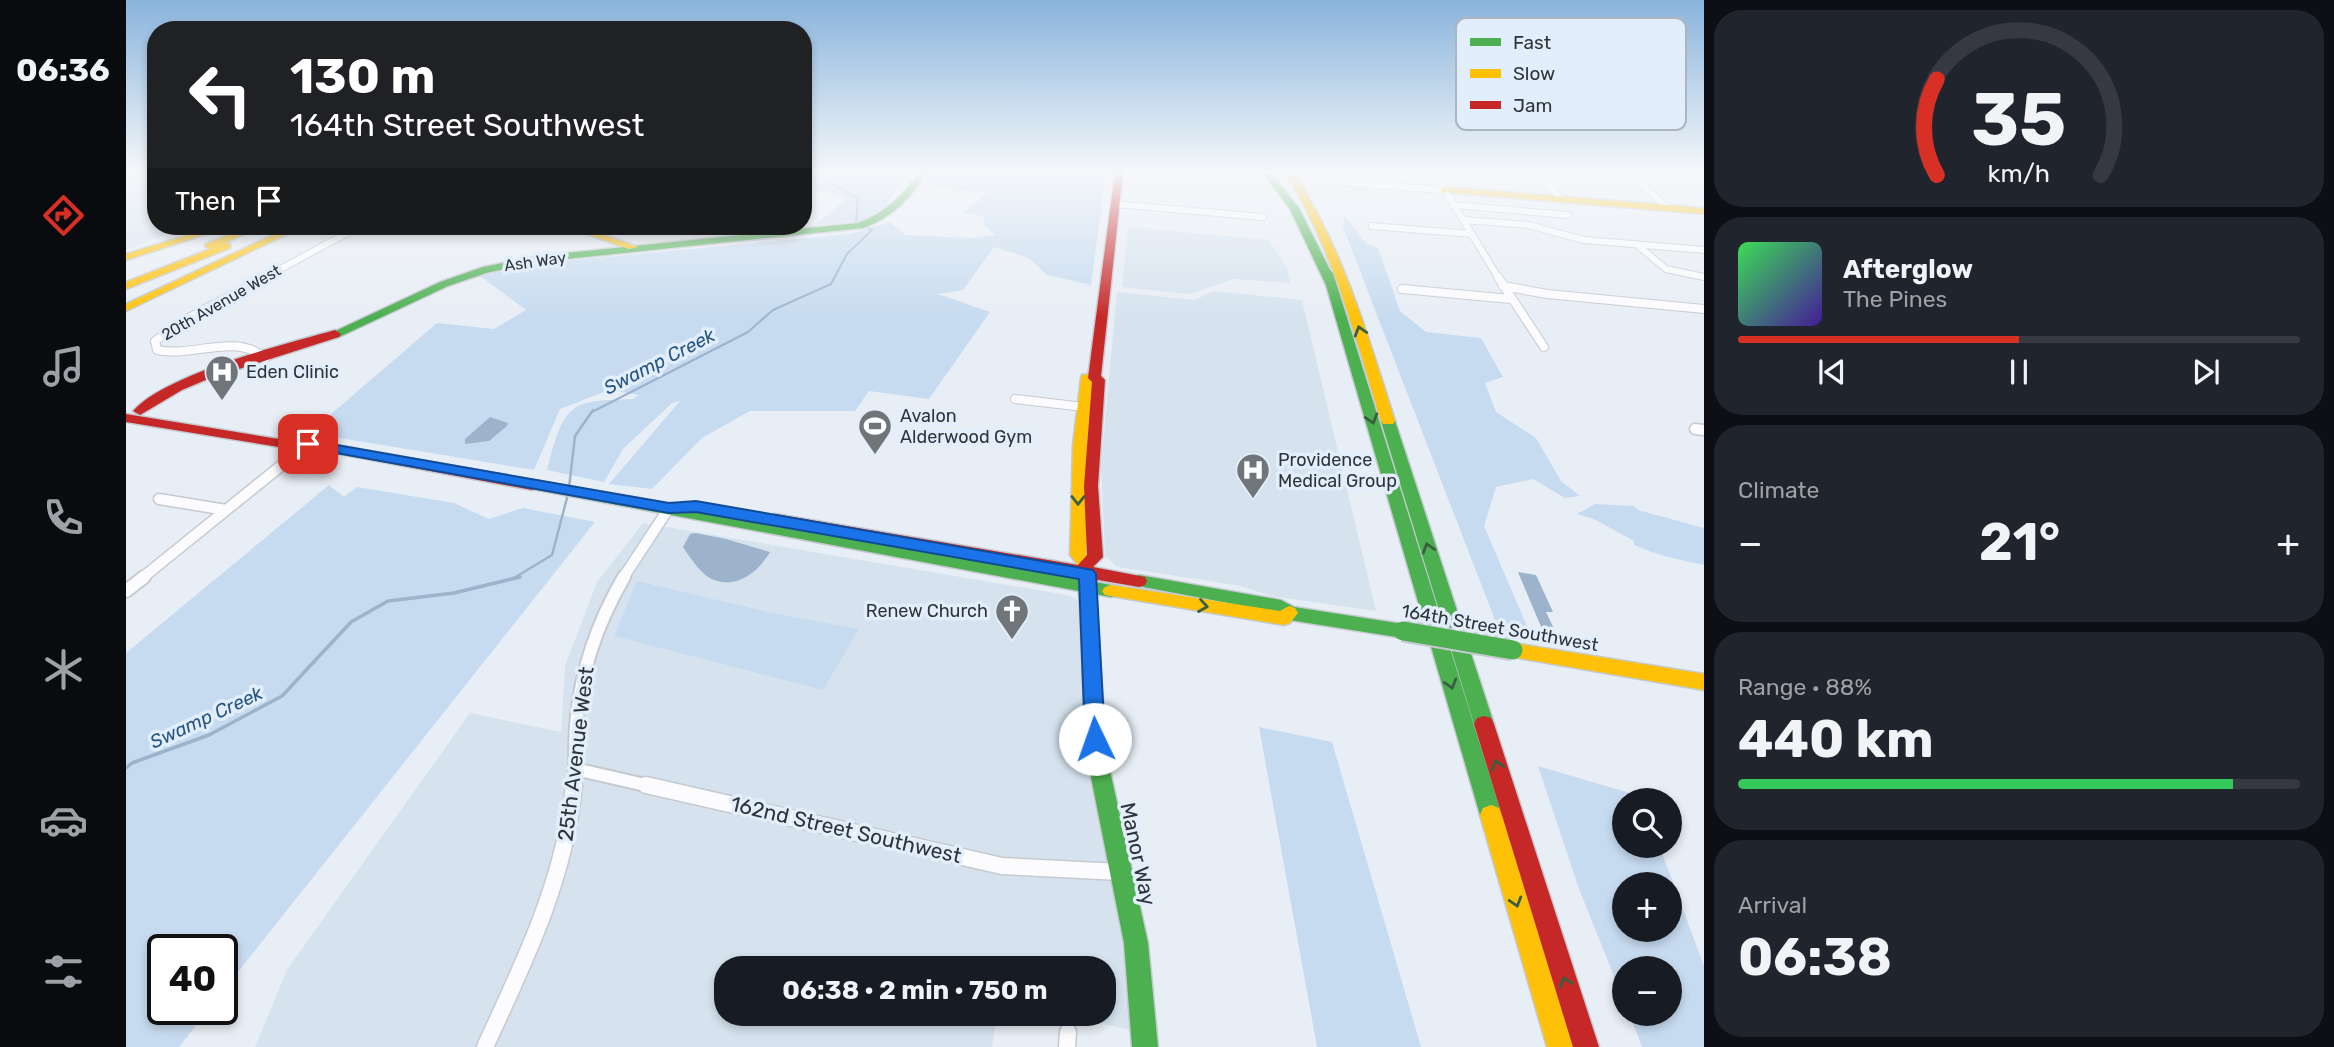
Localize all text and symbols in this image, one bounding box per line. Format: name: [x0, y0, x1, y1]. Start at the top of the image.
legend: [1456, 18, 1686, 130]
text: Fast: [1513, 31, 1552, 54]
text: 130 m: [290, 47, 435, 105]
icon: left: [175, 49, 266, 140]
text: 06:36: [16, 51, 110, 89]
text: Slow: [1513, 62, 1555, 85]
text: 35: [1972, 77, 2067, 163]
text: Jam: [1513, 94, 1552, 117]
text: 164th Street Southwest: [290, 106, 644, 144]
text: km/h: [1988, 159, 2050, 188]
icon: arrive: [250, 182, 288, 220]
text: Then: [175, 186, 236, 217]
icon: directions: [39, 191, 88, 240]
street label: Ash Way: [503, 248, 567, 275]
text: Afterglow: [1843, 254, 1973, 285]
street label: 20th Avenue West: [158, 261, 284, 344]
text: The Pines: [1843, 285, 1947, 313]
water label: Swamp Creek: [600, 323, 719, 399]
one-way arrow: [1353, 325, 1368, 337]
icon: music: [39, 342, 88, 391]
hospital icon: Eden Clinic: [203, 353, 241, 402]
icon: previous: [1813, 353, 1851, 391]
icon: pause: [2000, 353, 2038, 391]
icon: next: [2187, 353, 2225, 391]
place label: Eden Clinic: [246, 361, 339, 383]
place label: Avalon Alderwood Gym: [900, 405, 1032, 448]
sports icon: Avalon Alderwood Gym: [856, 407, 894, 456]
one-way arrow: [1363, 413, 1378, 425]
pin: [278, 414, 338, 474]
icon: arrive: [289, 425, 327, 463]
place label: Providence Medical Group: [1278, 449, 1397, 492]
hospital icon: Providence Medical Group: [1234, 451, 1272, 500]
text: Climate: [1738, 476, 1819, 504]
icon: phone: [39, 493, 88, 542]
one-way arrow: [1070, 495, 1086, 506]
text: 21°: [1979, 511, 2060, 573]
text: −: [1738, 520, 1763, 566]
text: +: [2276, 520, 2300, 566]
one-way arrow: [1422, 542, 1437, 554]
church icon: Renew Church: [993, 592, 1031, 641]
one-way arrow: [1197, 598, 1209, 613]
place label: Renew Church: [866, 600, 988, 622]
street label: 164th Street Southwest: [1400, 600, 1600, 656]
icon: climate: [39, 645, 88, 694]
street label: 25th Avenue West: [552, 665, 599, 843]
text: Range · 88%: [1738, 673, 1872, 701]
one-way arrow: [1442, 678, 1457, 690]
water label: Swamp Creek: [146, 681, 266, 754]
position arrow: [1058, 702, 1132, 776]
text: 440 km: [1738, 708, 1934, 770]
one-way arrow: [1490, 759, 1505, 771]
map controls: [1612, 788, 1682, 1026]
button: search: [1612, 788, 1682, 858]
street label: 162nd Street Southwest: [728, 791, 964, 868]
icon: car: [39, 796, 88, 845]
street label: Manor Way: [1115, 800, 1162, 908]
button: +: [1612, 872, 1682, 942]
text: Arrival: [1738, 891, 1807, 919]
one-way arrow: [1508, 896, 1523, 908]
text: 06:38: [1738, 926, 1892, 988]
speed limit sign: 40: [147, 934, 238, 1025]
icon: filters: [39, 947, 88, 996]
button: −: [1612, 956, 1682, 1026]
text: 06:38 · 2 min · 750 m: [782, 975, 1048, 1006]
one-way arrow: [1559, 976, 1573, 989]

